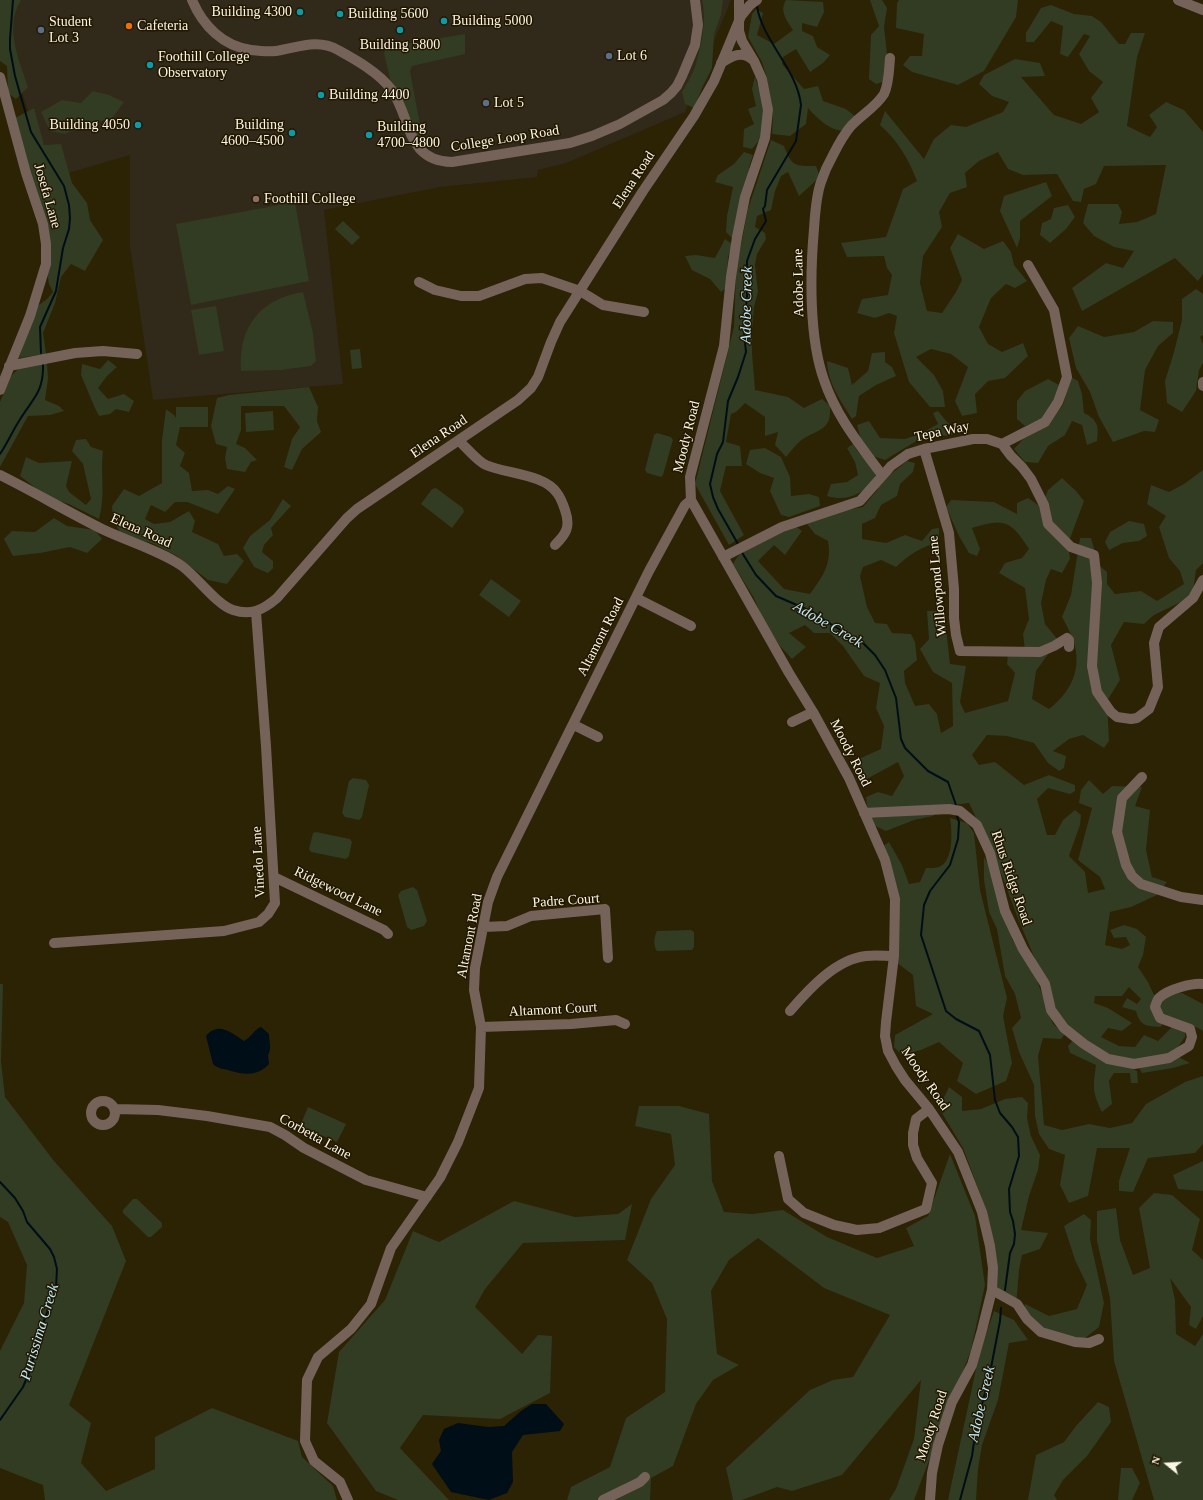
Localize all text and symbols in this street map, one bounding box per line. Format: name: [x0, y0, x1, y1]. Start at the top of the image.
place label: Building 4300: [211, 4, 292, 20]
place label: Building 5600: [348, 6, 429, 22]
marker: Building 4300: [295, 7, 305, 17]
marker: Building 5600: [335, 9, 345, 19]
place label: Building 5000: [452, 13, 533, 29]
place label: Student Lot 3: [49, 14, 92, 46]
marker: Building 5000: [439, 16, 449, 26]
place label: Cafeteria: [137, 18, 188, 34]
marker: Cafeteria: [124, 21, 134, 31]
marker: Student Lot 3: [36, 25, 46, 35]
marker: Building 5800: [395, 25, 405, 35]
place label: Building 5800: [360, 37, 440, 53]
place label: Lot 6: [617, 48, 647, 64]
place label: Foothill College Observatory: [158, 49, 249, 82]
marker: Lot 6: [604, 51, 614, 61]
marker: Foothill College Observatory: [145, 60, 155, 70]
place label: Building 4400: [329, 87, 410, 103]
marker: Building 4400: [316, 90, 326, 100]
place label: Lot 5: [494, 95, 524, 111]
marker: Lot 5: [481, 98, 491, 108]
place label: Building 4050: [49, 117, 130, 133]
place label: Building 4600–4500: [221, 117, 284, 150]
place label: Building 4700–4800: [377, 119, 440, 152]
marker: Building 4050: [133, 120, 143, 130]
street label: College Loop Road: [450, 122, 560, 156]
marker: Building 4600–4500: [287, 128, 297, 138]
marker: Building 4700–4800: [364, 130, 374, 140]
street label: Elena Road: [609, 148, 659, 212]
street label: Josefa Lane: [30, 162, 64, 230]
place label: Foothill College: [264, 191, 355, 207]
marker: Foothill College: [251, 194, 261, 204]
street label: Adobe Lane: [790, 248, 808, 318]
water label: Adobe Creek: [737, 266, 757, 344]
street label: Moody Road: [670, 399, 704, 475]
street label: Elena Road: [407, 412, 471, 462]
street label: Tepa Way: [913, 418, 971, 446]
street label: Elena Road: [108, 510, 174, 552]
street label: Willowpond Lane: [925, 535, 951, 637]
street label: Altamont Road: [574, 595, 628, 679]
water label: Adobe Creek: [790, 598, 866, 652]
street label: Moody Road: [826, 716, 874, 790]
street label: Vinedo Lane: [249, 826, 269, 898]
street label: Rhus Ridge Road: [987, 829, 1035, 927]
street label: Ridgewood Lane: [291, 863, 385, 921]
street label: Padre Court: [532, 890, 600, 912]
street label: Altamont Road: [454, 892, 486, 980]
street label: Altamont Court: [508, 999, 598, 1021]
street label: Moody Road: [897, 1044, 953, 1114]
street label: Corbetta Lane: [276, 1110, 354, 1164]
water label: Purissima Creek: [17, 1282, 63, 1382]
water label: Adobe Creek: [965, 1364, 999, 1444]
street label: Moody Road: [913, 1388, 951, 1464]
north arrow: [1147, 1444, 1187, 1484]
text: N: [1149, 1455, 1163, 1466]

